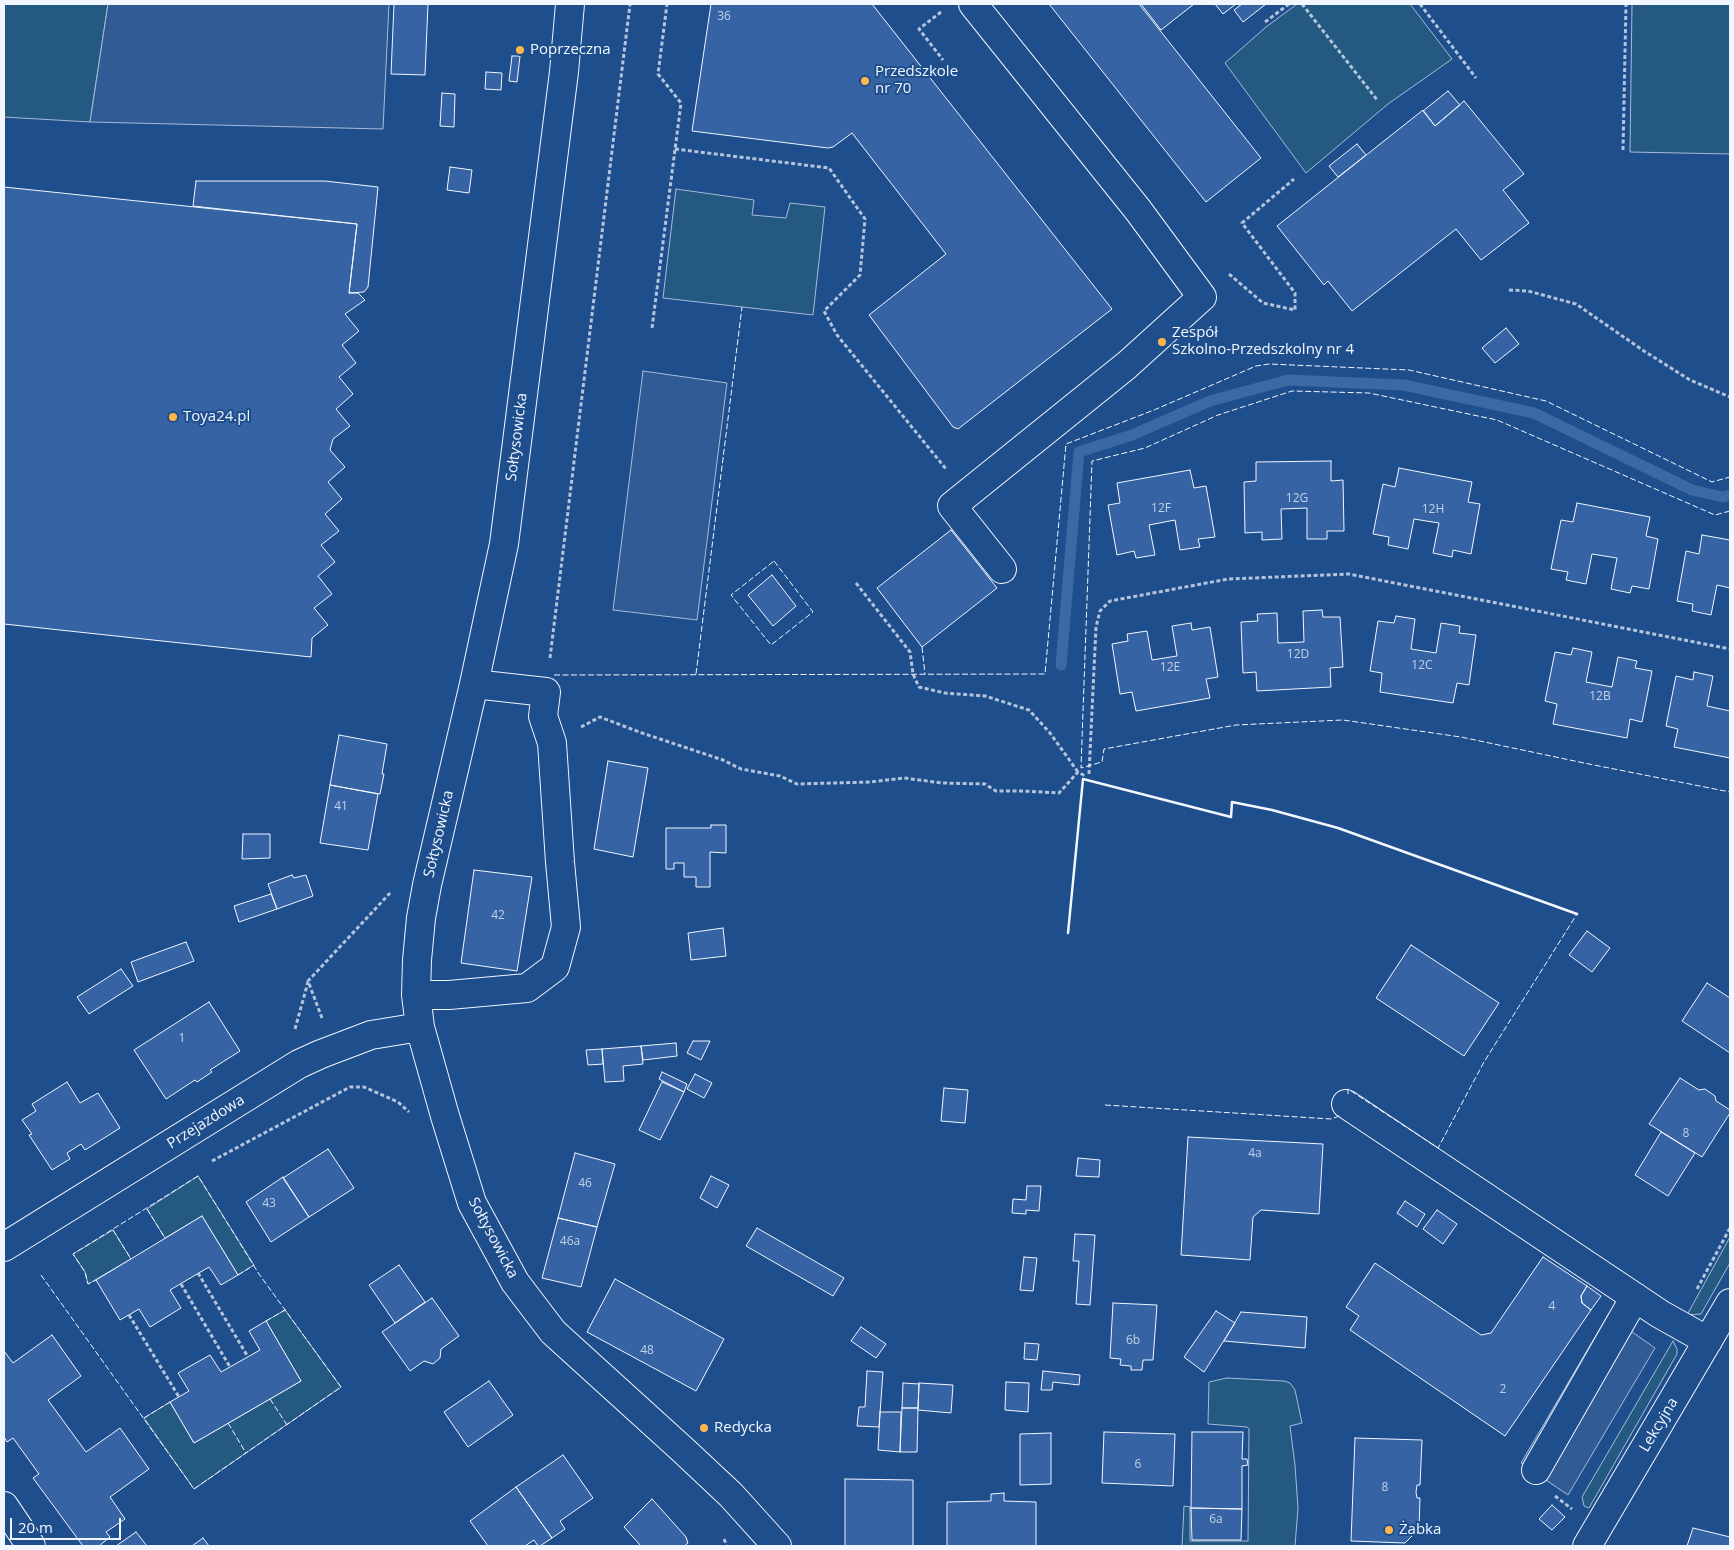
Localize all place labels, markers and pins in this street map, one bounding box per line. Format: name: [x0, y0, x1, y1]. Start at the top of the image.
place label: Poprzeczna: [530, 41, 611, 59]
marker: Poprzeczna: [514, 44, 526, 56]
place label: Przedszkole nr 70: [875, 63, 958, 98]
marker: Przedszkole nr 70: [859, 75, 871, 87]
place label: Zespół Szkolno-Przedszkolny nr 4: [1172, 324, 1354, 359]
marker: Zespół Szkolno-Przedszkolny nr 4: [1156, 336, 1168, 348]
place label: Toya24.pl: [183, 408, 250, 426]
marker: Toya24.pl: [167, 411, 179, 423]
place label: Redycka: [714, 1419, 772, 1437]
marker: Redycka: [698, 1422, 710, 1434]
place label: Żabka: [1399, 1521, 1441, 1539]
marker: Żabka: [1383, 1524, 1395, 1536]

